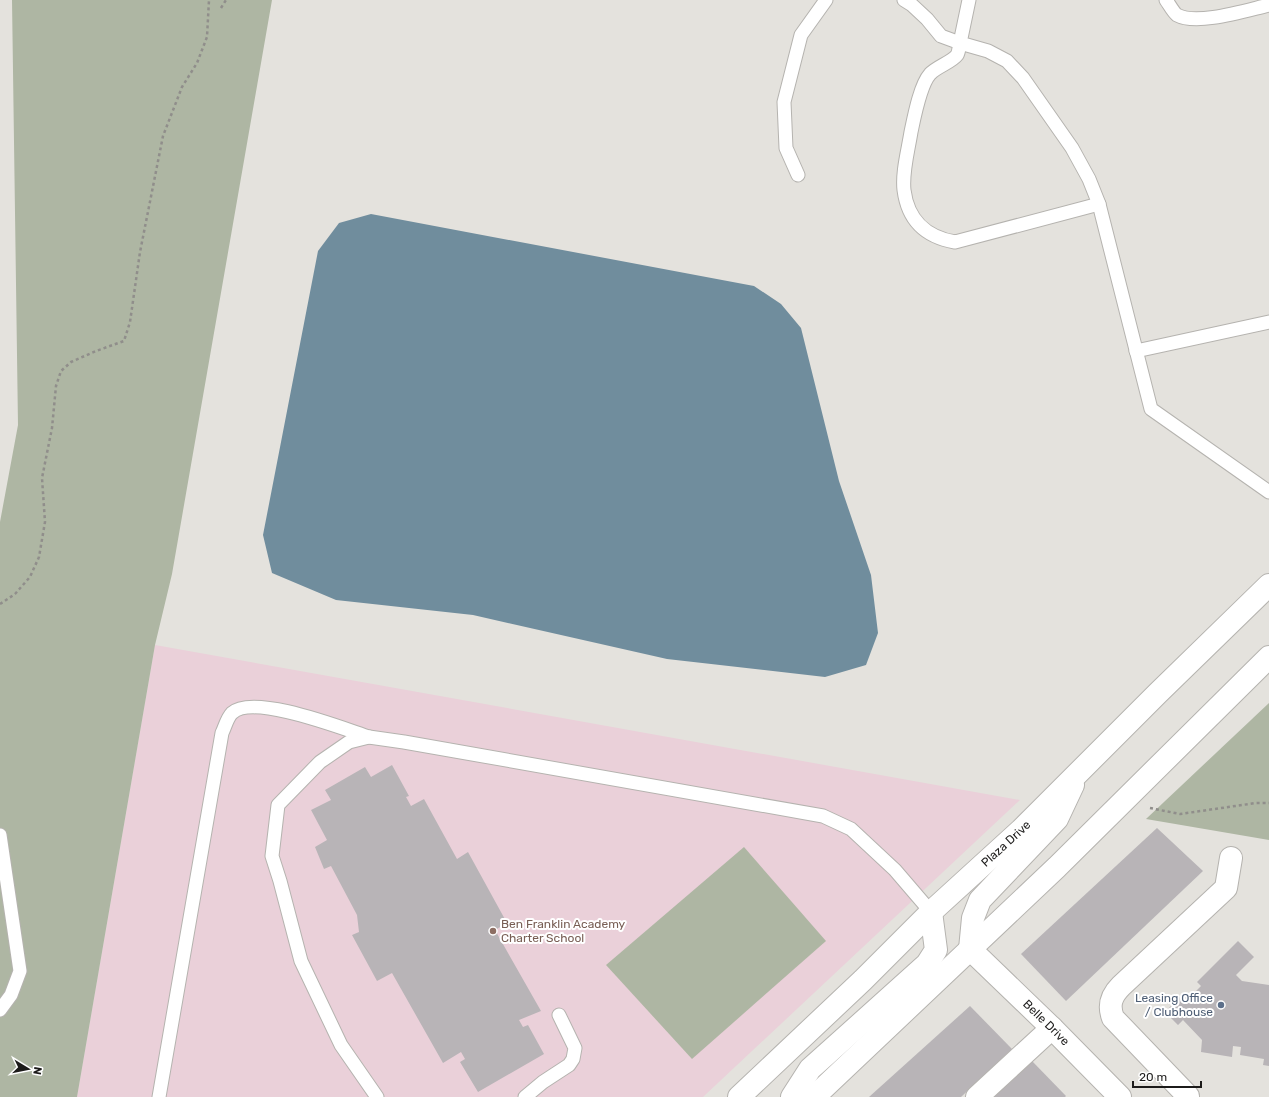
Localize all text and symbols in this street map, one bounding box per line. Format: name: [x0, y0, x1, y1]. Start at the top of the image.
street label: Plaza Drive: [978, 817, 1034, 870]
place label: Ben Franklin Academy Charter School: [501, 917, 626, 945]
marker: Ben Franklin Academy Charter School: [488, 926, 498, 936]
place label: Leasing Office / Clubhouse: [1135, 991, 1213, 1019]
street label: Belle Drive: [1020, 997, 1072, 1049]
marker: Leasing Office / Clubhouse: [1216, 1000, 1226, 1010]
north arrow: [8, 1049, 48, 1089]
scale bar: [1133, 1063, 1201, 1089]
text: N: [30, 1066, 44, 1076]
text: 20 m: [1139, 1070, 1167, 1084]

